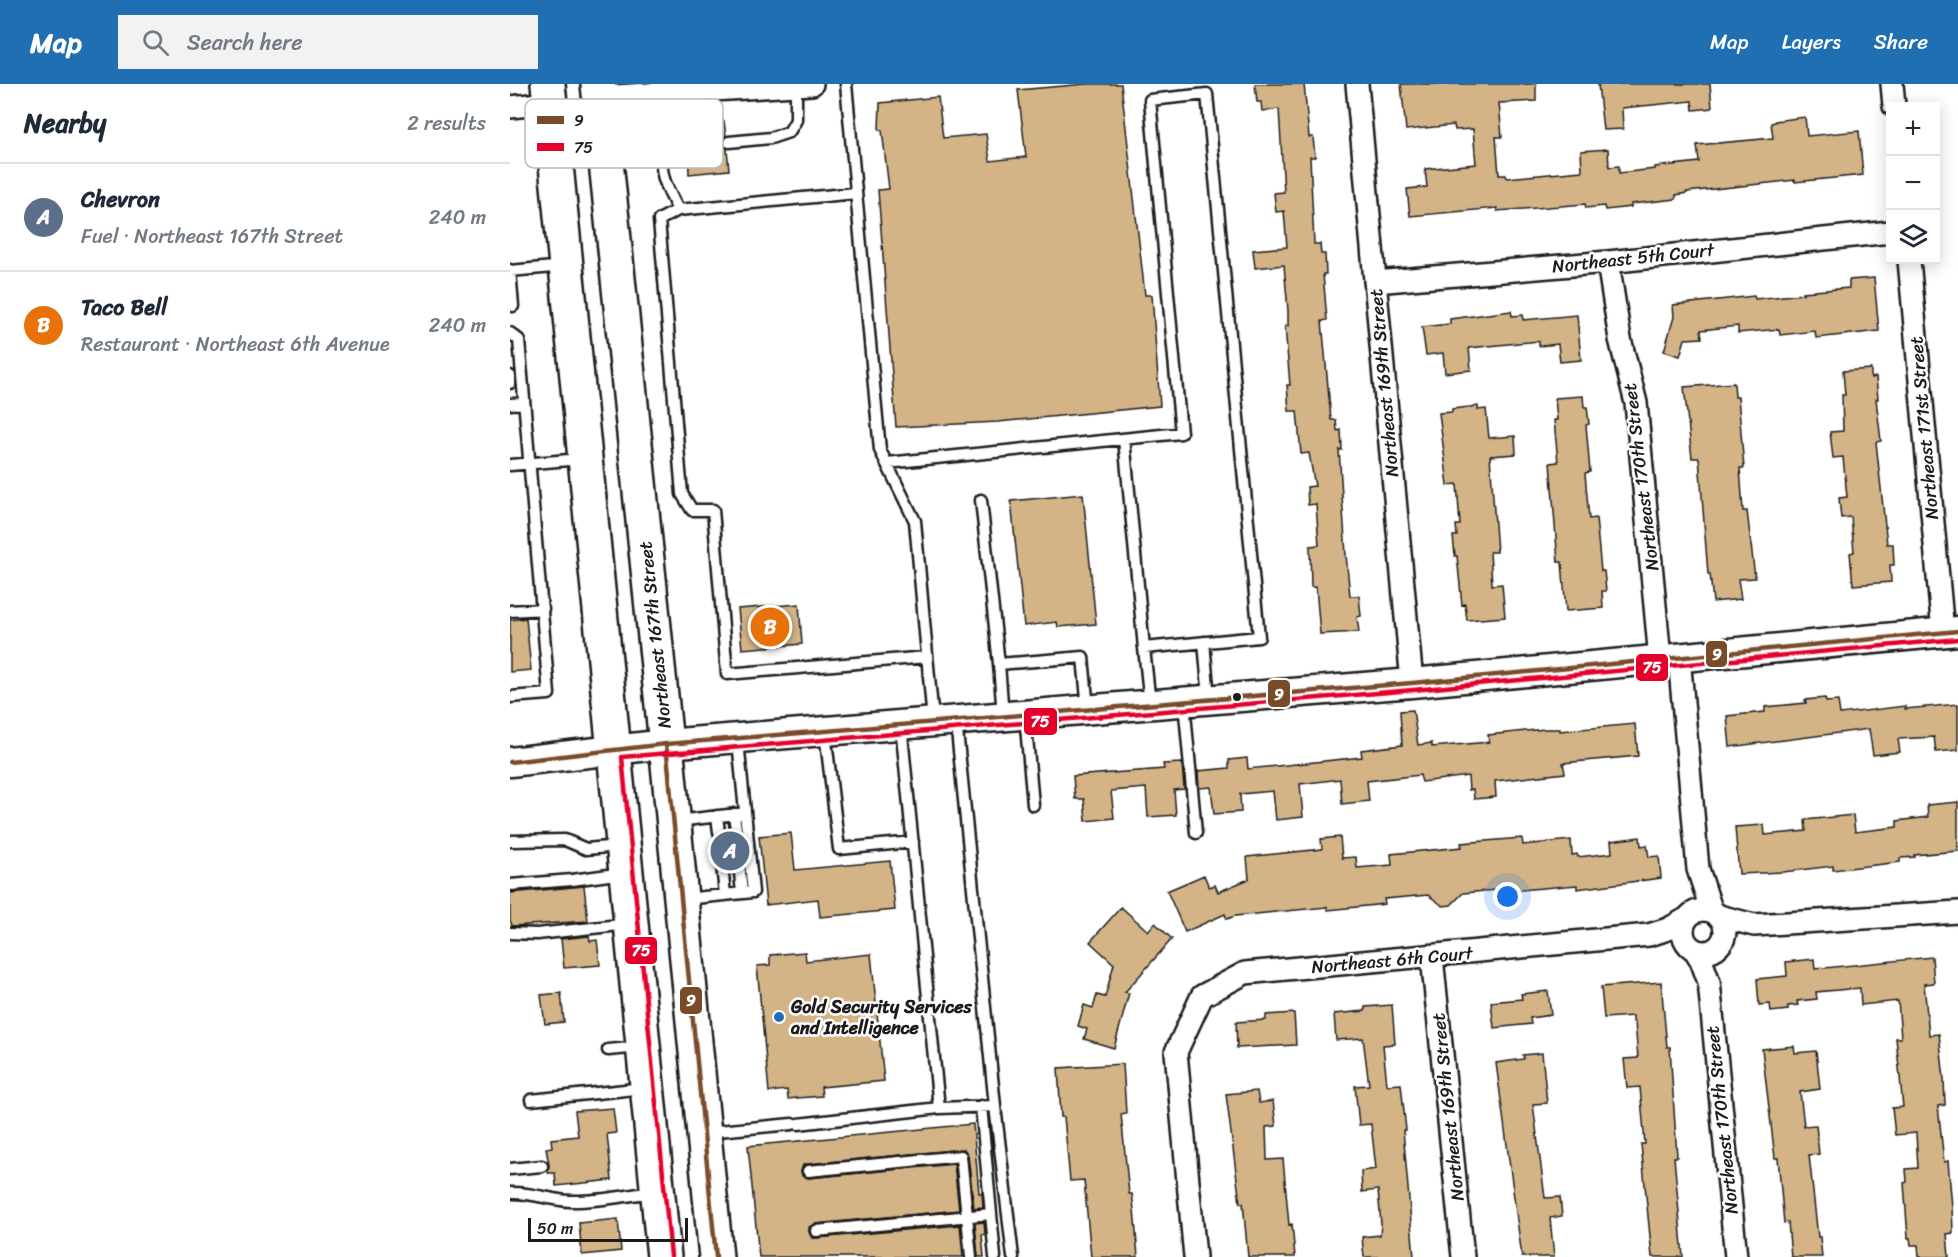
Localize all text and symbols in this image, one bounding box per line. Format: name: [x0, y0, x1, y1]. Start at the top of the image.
search box: [118, 15, 538, 69]
text: Map: [30, 18, 82, 67]
text: Search here: [187, 23, 303, 62]
text: Map: [1710, 23, 1749, 61]
text: Layers: [1782, 23, 1841, 61]
text: Share: [1874, 23, 1928, 61]
icon: search: [139, 26, 172, 59]
legend: [525, 99, 723, 168]
text: Nearby: [24, 100, 106, 146]
map controls: [1886, 102, 1940, 264]
button: +: [1886, 102, 1940, 156]
text: 2 results: [407, 106, 486, 141]
text: 9: [574, 106, 584, 135]
text: 75: [574, 133, 593, 162]
button: −: [1886, 156, 1940, 210]
text: Chevron: [81, 180, 160, 219]
text: A: [37, 200, 50, 235]
text: 240 m: [429, 200, 486, 235]
button: layers: [1886, 210, 1940, 264]
text: Fuel · Northeast 167th Street: [81, 219, 343, 254]
street label: Northeast 5th Court: [1551, 234, 1716, 282]
street label: Northeast 169th Street: [1360, 287, 1408, 478]
text: Taco Bell: [81, 288, 167, 327]
text: B: [37, 308, 50, 343]
text: 240 m: [429, 308, 486, 343]
text: Restaurant · Northeast 6th Avenue: [81, 327, 390, 362]
street label: Northeast 171st Street: [1900, 335, 1948, 521]
street label: Northeast 170th Street: [1614, 381, 1668, 573]
street label: Northeast 167th Street: [629, 540, 681, 730]
pin: B: [750, 604, 790, 650]
line badge: 9: [1705, 640, 1728, 668]
text: 9: [1712, 640, 1722, 669]
line badge: 75: [1635, 653, 1669, 682]
text: 75: [1643, 653, 1662, 682]
line badge: 9: [1267, 679, 1291, 708]
text: 9: [1274, 680, 1284, 709]
unlabelled marker: [1231, 691, 1243, 703]
line badge: 75: [1023, 707, 1058, 736]
text: 75: [1031, 707, 1050, 736]
pin: A: [710, 828, 750, 873]
your location: [1493, 882, 1522, 911]
line badge: 75: [624, 936, 658, 965]
text: 75: [632, 936, 651, 965]
street label: Northeast 6th Court: [1310, 937, 1475, 983]
line badge: 9: [679, 986, 703, 1015]
text: 9: [686, 986, 696, 1015]
place label: Gold Security Services and Intelligence: [790, 991, 972, 1044]
marker: Gold Security Services and Intelligence: [772, 1010, 786, 1024]
street label: Northeast 169th Street: [1422, 1011, 1474, 1203]
street label: Northeast 170th Street: [1696, 1024, 1748, 1216]
text: 50 m: [537, 1214, 573, 1243]
scale bar: [528, 1215, 688, 1242]

